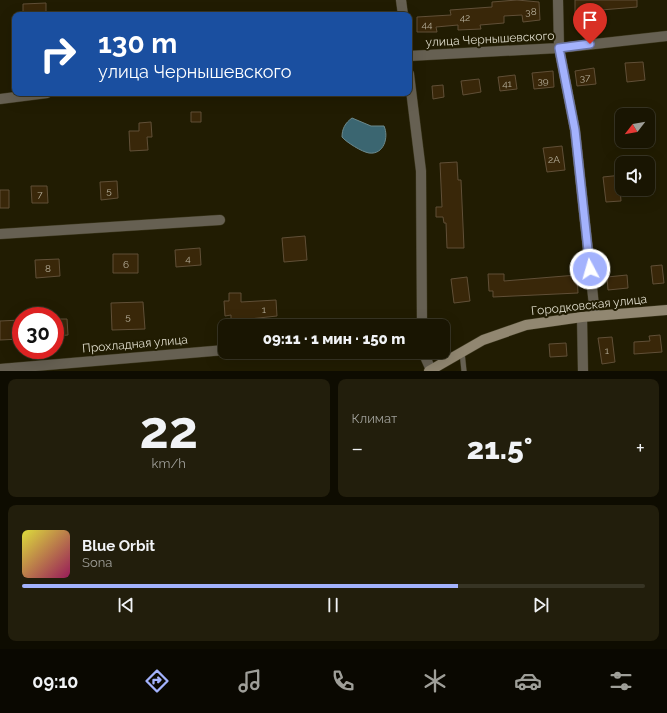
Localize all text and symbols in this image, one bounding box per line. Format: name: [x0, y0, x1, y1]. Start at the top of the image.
pin: [573, 3, 607, 44]
house number: 38: [525, 6, 537, 17]
icon: arrive: [579, 9, 601, 31]
house number: 42: [460, 12, 470, 23]
house number: 44: [422, 19, 433, 30]
text: 130 m: [98, 27, 177, 60]
icon: right: [32, 28, 84, 80]
street label: улица Чернышевского: [425, 29, 555, 49]
text: улица Чернышевского: [98, 61, 292, 82]
house number: 37: [580, 72, 591, 83]
house number: 39: [537, 75, 549, 86]
house number: 41: [502, 78, 513, 89]
north arrow: [615, 108, 655, 148]
map controls: [615, 108, 655, 196]
house number: 2А: [548, 154, 560, 165]
button: sound: [615, 156, 655, 196]
house number: 5: [106, 185, 112, 196]
house number: 7: [37, 189, 43, 200]
position arrow: [569, 248, 611, 290]
house number: 4: [185, 253, 191, 264]
house number: 6: [123, 259, 129, 270]
house number: 8: [45, 263, 51, 274]
street label: Городковская улица: [530, 292, 648, 318]
house number: 1: [262, 304, 267, 315]
speed limit sign: 30: [12, 307, 64, 359]
house number: 5: [125, 311, 131, 322]
text: 09:11 · 1 мин · 150 m: [263, 330, 405, 348]
street label: Прохладная улица: [82, 332, 188, 356]
house number: 1: [605, 345, 610, 356]
text: 22: [139, 399, 198, 460]
text: Климат: [352, 411, 397, 426]
text: 21.5°: [467, 431, 532, 466]
text: −: [352, 435, 363, 461]
text: +: [636, 435, 645, 461]
text: km/h: [152, 456, 186, 471]
text: Blue Orbit: [82, 537, 155, 555]
text: Sona: [82, 555, 112, 570]
icon: previous: [115, 594, 137, 616]
icon: pause: [322, 594, 344, 616]
icon: next: [530, 594, 552, 616]
icon: directions: [143, 667, 171, 695]
icon: music: [236, 667, 264, 695]
icon: phone: [329, 667, 357, 695]
icon: climate: [421, 667, 449, 695]
icon: car: [514, 667, 542, 695]
icon: filters: [607, 667, 635, 695]
text: 09:10: [32, 671, 78, 692]

